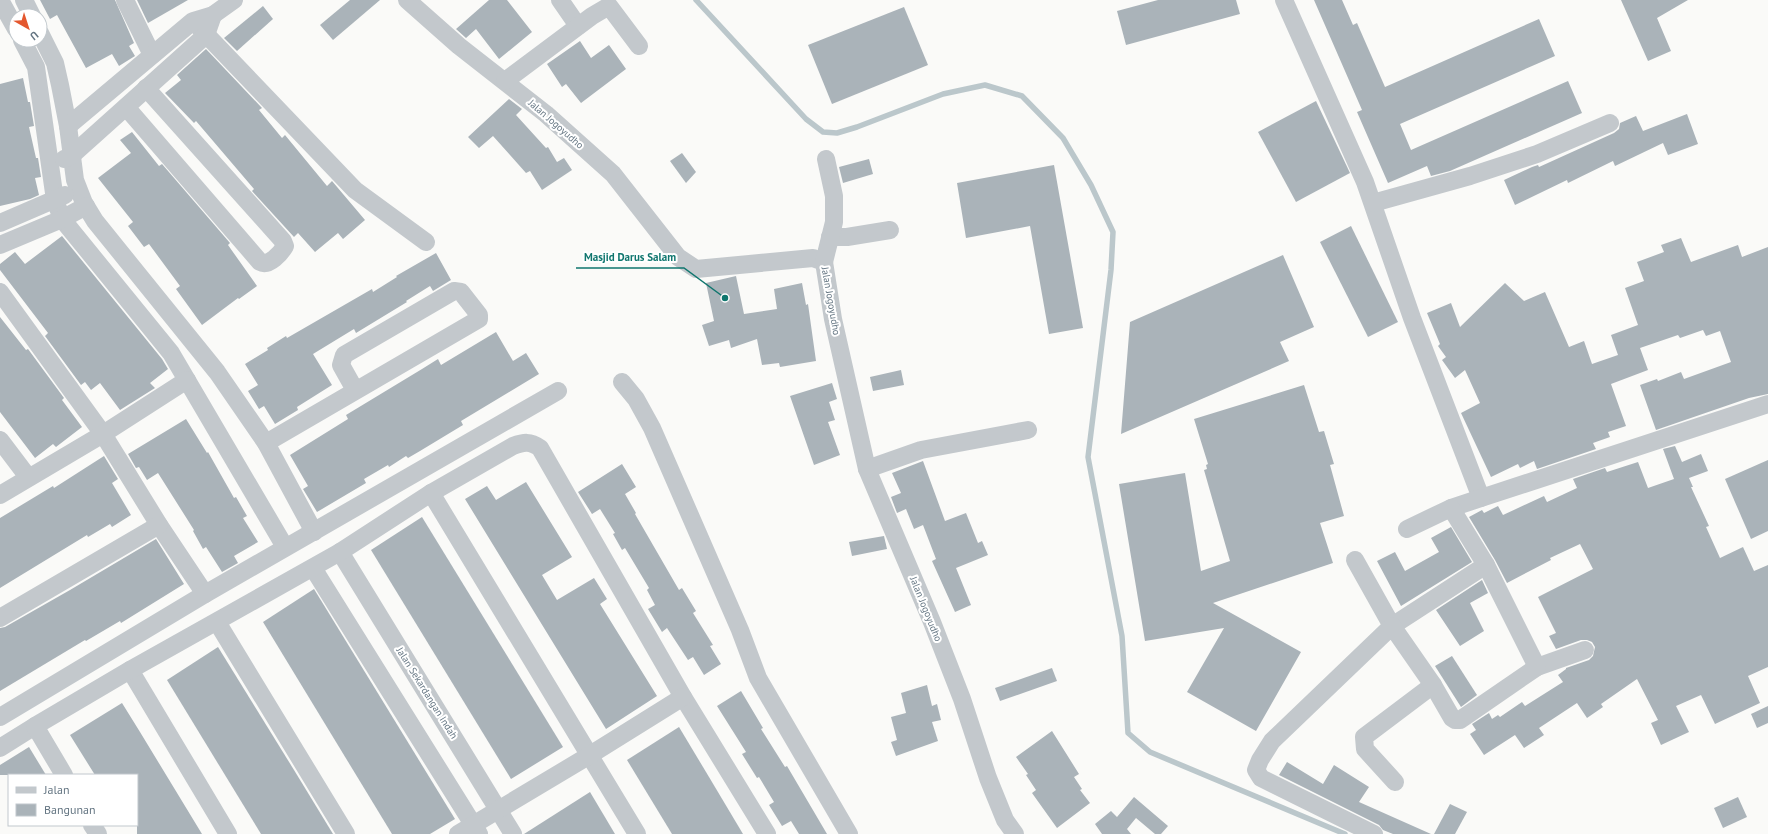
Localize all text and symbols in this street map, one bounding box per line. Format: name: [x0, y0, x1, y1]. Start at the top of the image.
north arrow: [8, 8, 48, 48]
text: U: [27, 28, 41, 43]
street label: Jalan Jogoyudho: [525, 96, 586, 152]
callout: Masjid Darus Salam: [576, 245, 684, 268]
text: Masjid Darus Salam: [584, 250, 676, 264]
street label: Jalan Jogoyudho: [818, 265, 843, 336]
street label: Jalan Jogoyudho: [907, 574, 945, 643]
street label: Jalan Sekardangan Indah: [393, 644, 461, 741]
legend: [8, 774, 138, 826]
text: Jalan: [43, 782, 69, 797]
text: Bangunan: [44, 802, 96, 817]

